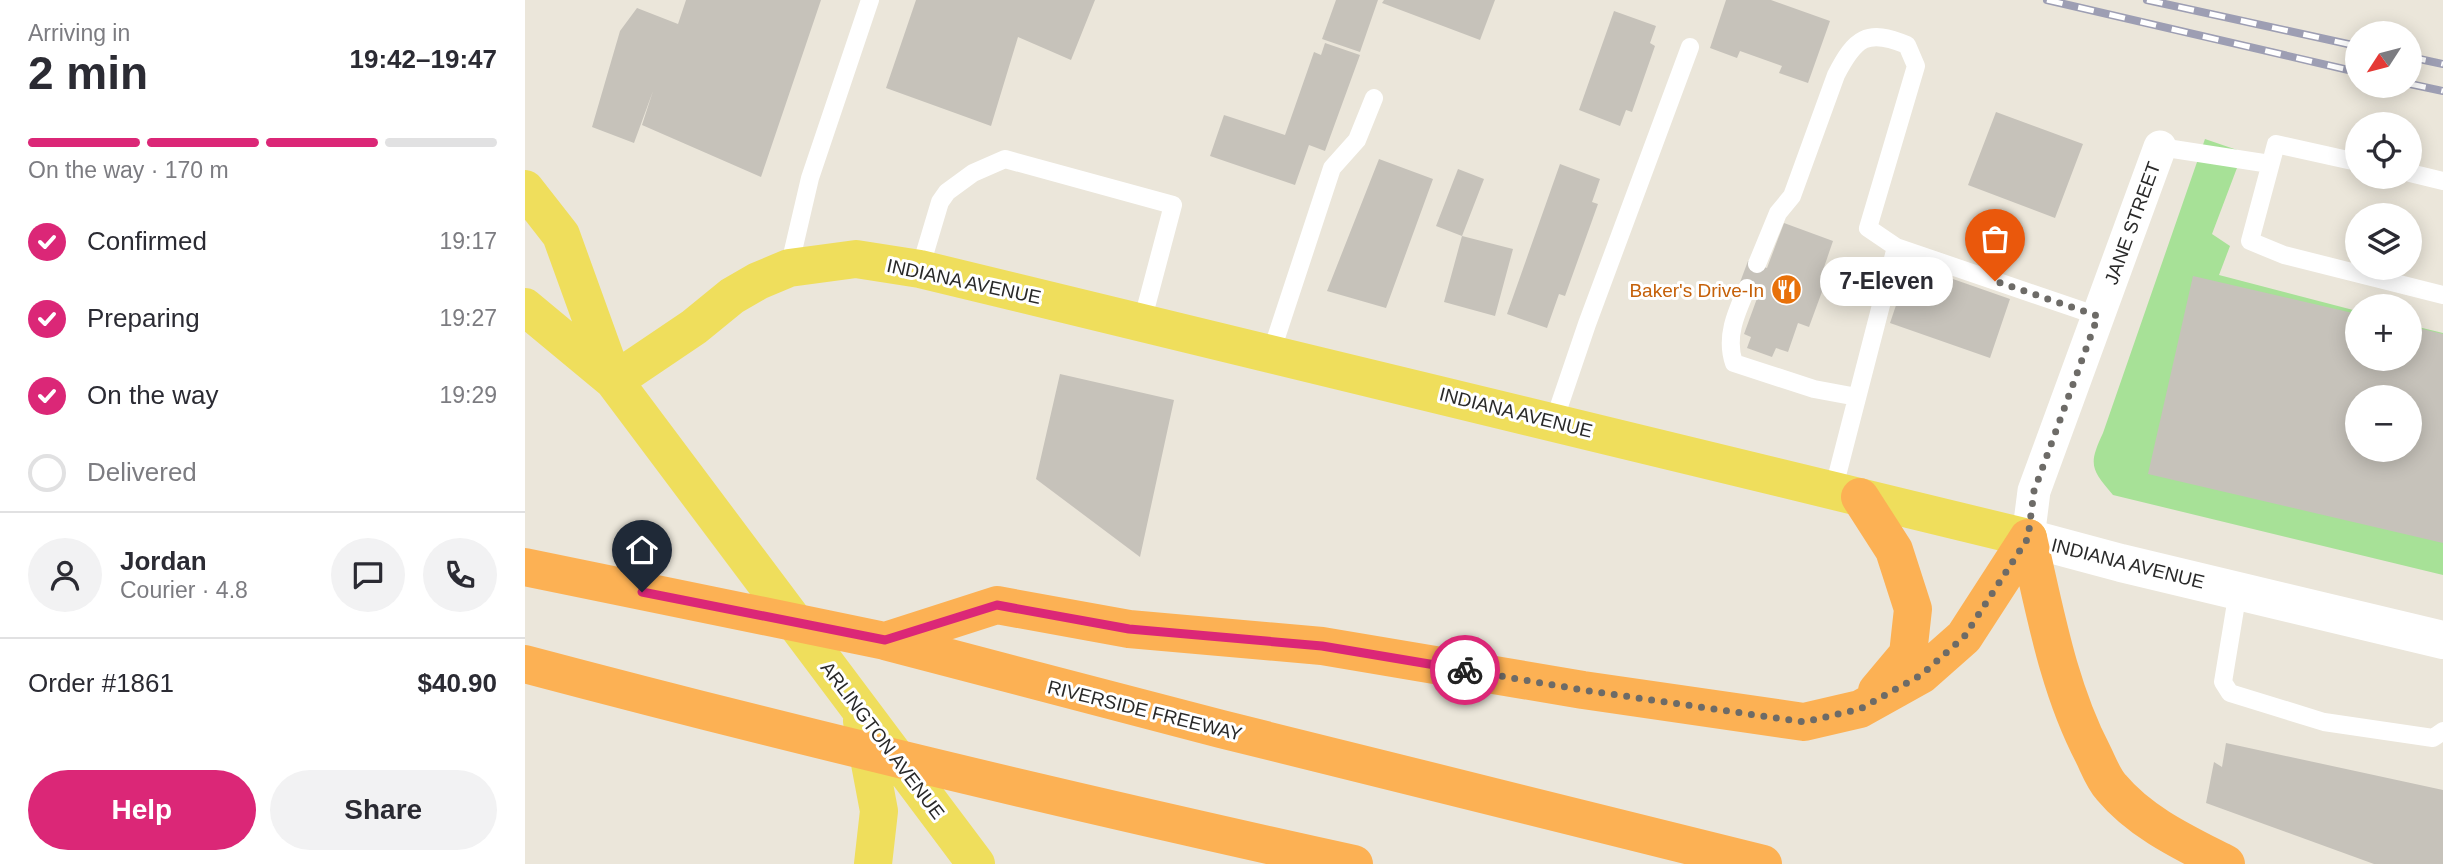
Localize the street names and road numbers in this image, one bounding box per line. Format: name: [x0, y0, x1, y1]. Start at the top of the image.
street label: JANE STREET: [2101, 159, 2164, 287]
street label: INDIANA AVENUE: [885, 255, 1043, 308]
street label: INDIANA AVENUE: [1437, 383, 1595, 442]
street label: INDIANA AVENUE: [2049, 534, 2207, 593]
street label: ARLINGTON AVENUE: [817, 658, 949, 823]
street label: RIVERSIDE FREEWAY: [1046, 676, 1245, 745]

